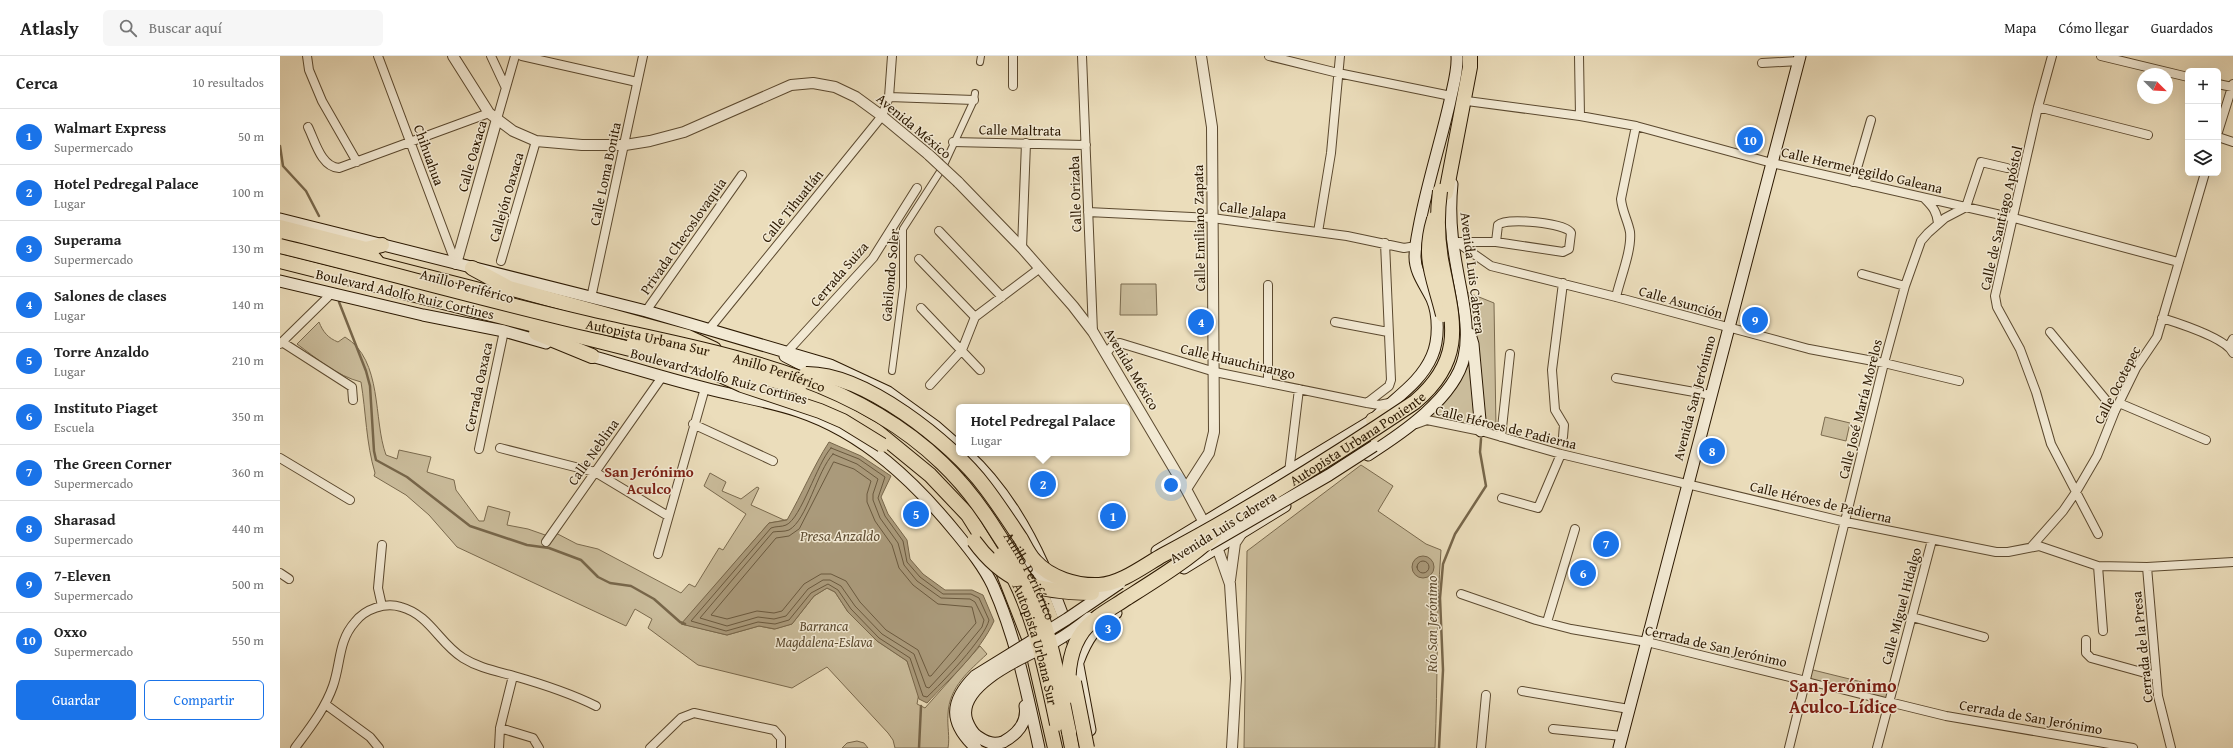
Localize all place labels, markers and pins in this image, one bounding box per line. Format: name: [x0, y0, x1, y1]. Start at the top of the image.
pin: 10: [1737, 125, 1763, 155]
pin: 9: [1742, 305, 1768, 335]
pin: 4: [1188, 307, 1214, 337]
pin: 8: [1699, 436, 1725, 466]
pin: 2: [1030, 469, 1056, 499]
pin: 5: [903, 499, 929, 529]
pin: 1: [1100, 501, 1126, 531]
pin: 7: [1593, 529, 1619, 559]
pin: 6: [1570, 558, 1596, 588]
pin: 3: [1095, 613, 1121, 643]

